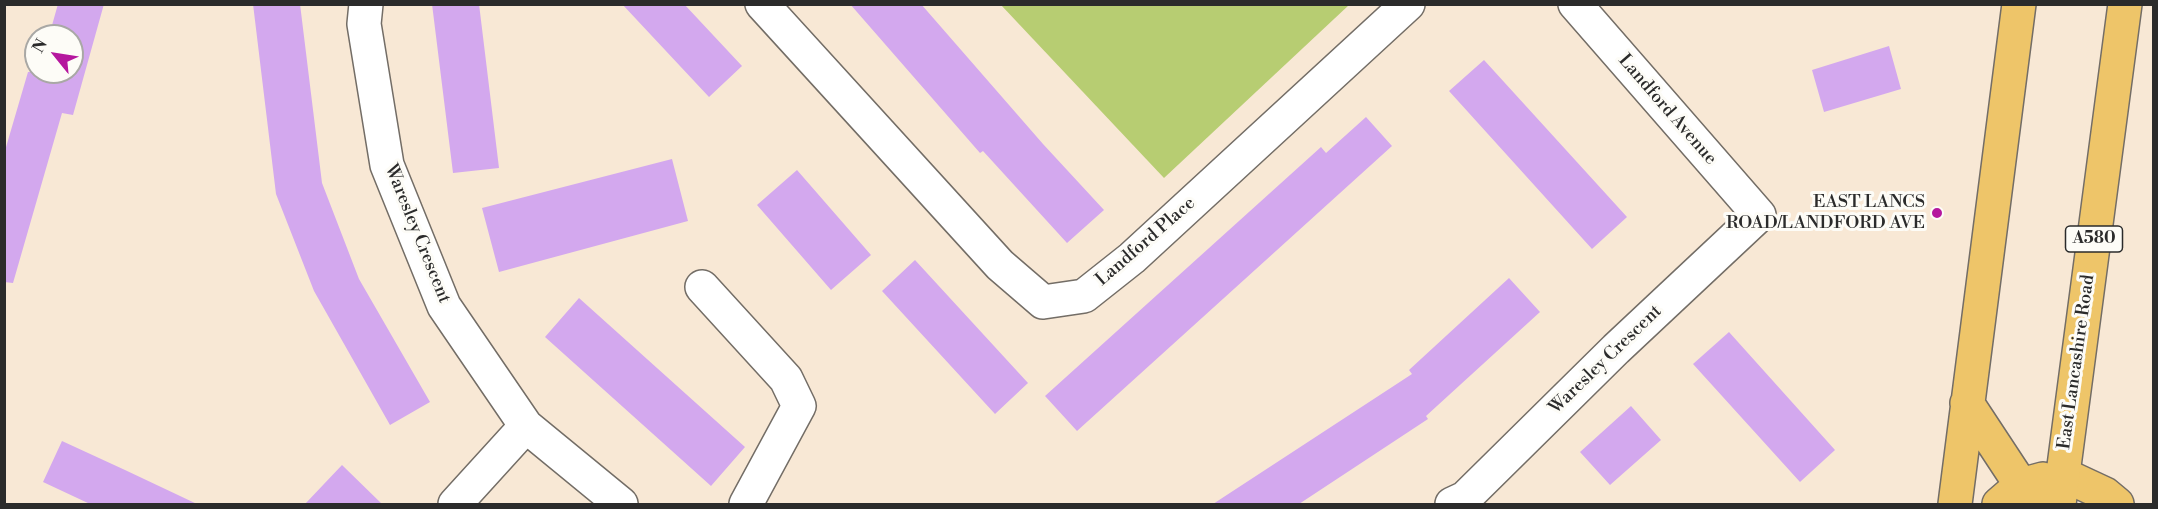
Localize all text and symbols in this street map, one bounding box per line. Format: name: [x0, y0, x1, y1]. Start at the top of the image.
north arrow: [24, 24, 84, 84]
text: N: [28, 36, 52, 56]
street label: Landford Avenue: [1613, 50, 1721, 170]
street label: Waresley Crescent: [379, 161, 455, 307]
place label: EAST LANCS ROAD/LANDFORD AVE: [1726, 192, 1925, 234]
street label: Landford Place: [1092, 193, 1200, 291]
marker: EAST LANCS ROAD/LANDFORD AVE: [1930, 206, 1944, 220]
road number: A580: [2066, 226, 2122, 252]
street label: East Lancashire Road: [2054, 273, 2100, 451]
street label: Waresley Crescent: [1545, 301, 1667, 419]

